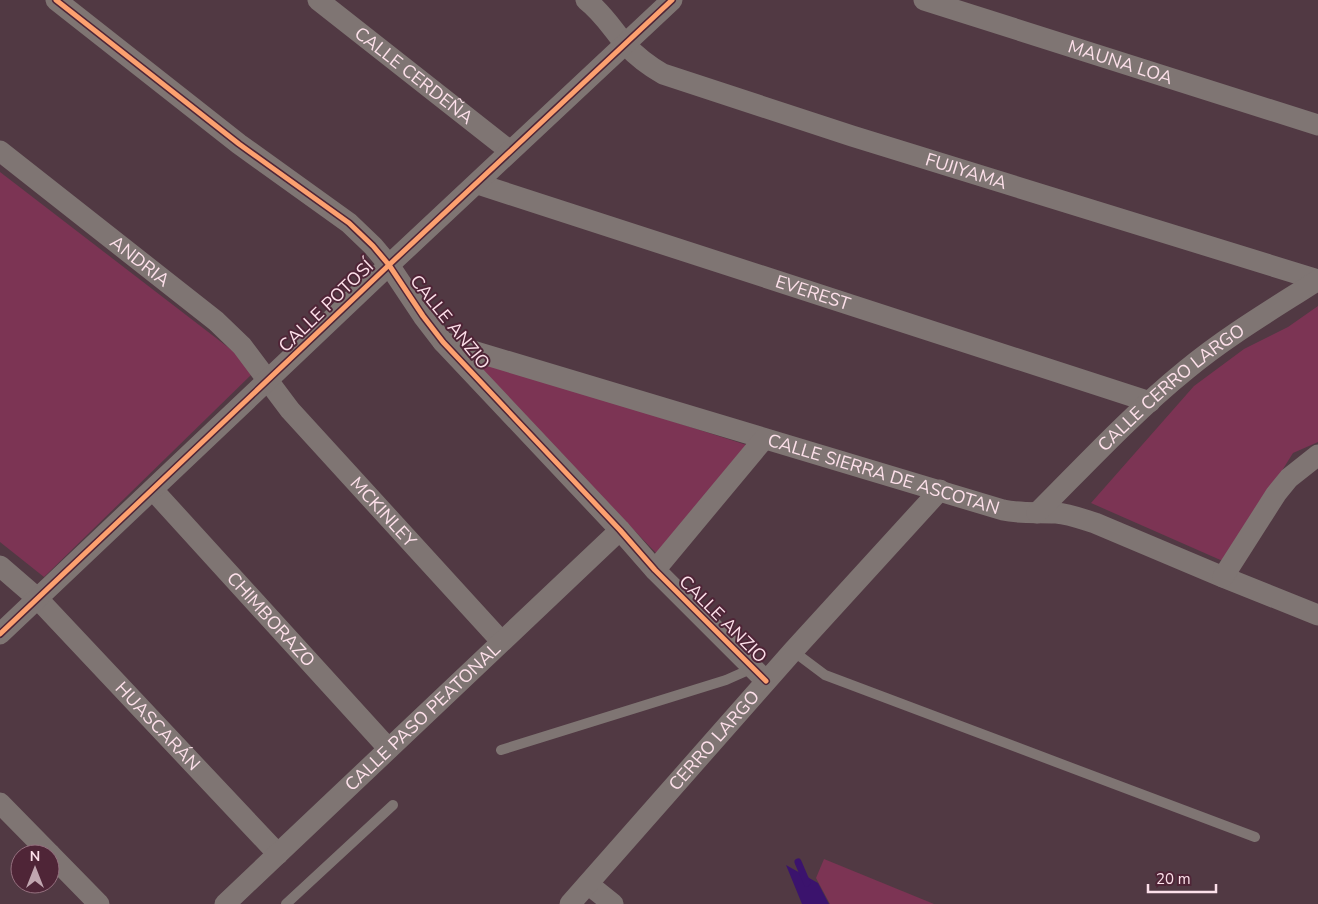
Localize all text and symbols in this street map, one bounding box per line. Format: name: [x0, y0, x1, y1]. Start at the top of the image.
street label: CALLE CERDEÑA: [350, 21, 478, 130]
street label: MAUNA LOA: [1065, 34, 1176, 90]
street label: FUJIYAMA: [922, 147, 1010, 195]
street label: ANDRIA: [105, 230, 175, 292]
street label: CALLE POTOSÍ: [273, 254, 380, 357]
street label: EVEREST: [772, 269, 853, 316]
street label: CALLE ANZIO: [404, 270, 496, 374]
street label: CALLE CERRO LARGO: [1092, 318, 1249, 457]
street label: CALLE SIERRA DE ASCOTAN: [765, 428, 1002, 520]
street label: MCKINLEY: [345, 472, 422, 553]
street label: CHIMBORAZO: [221, 567, 320, 672]
street label: CALLE ANZIO: [674, 570, 772, 668]
street label: CALLE PASO PEATONAL: [340, 637, 506, 796]
street label: HUASCARÁN: [110, 676, 206, 776]
street label: CERRO LARGO: [663, 685, 765, 796]
north arrow: [10, 844, 60, 894]
text: N: [30, 847, 40, 866]
scale bar: [1148, 862, 1216, 894]
text: 20 m: [1156, 869, 1191, 889]

